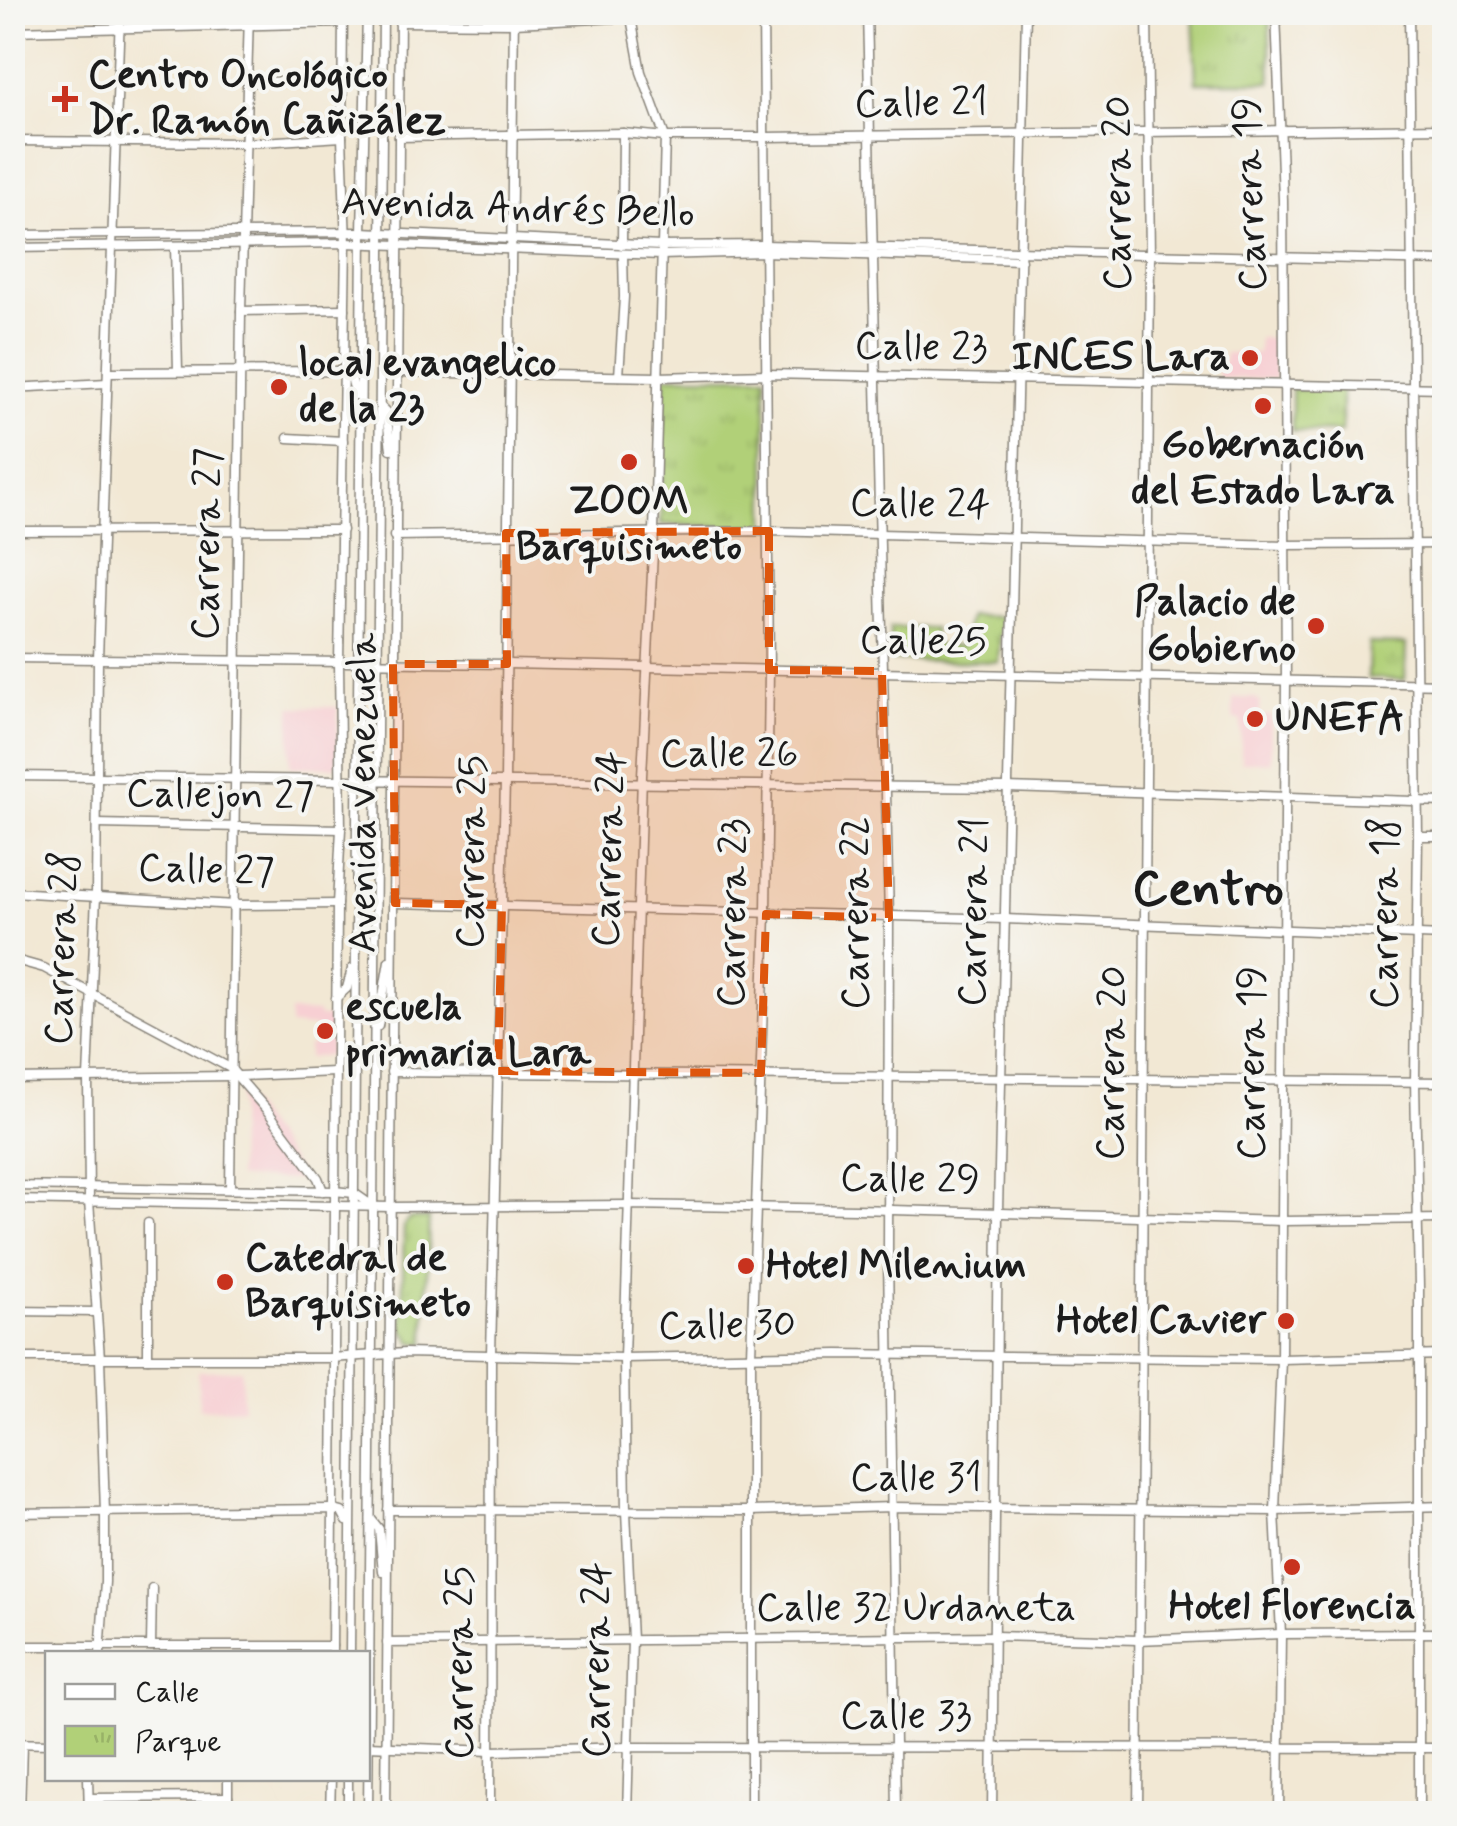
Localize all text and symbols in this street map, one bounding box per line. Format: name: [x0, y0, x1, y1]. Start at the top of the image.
place label: Centro Oncológico Dr. Ramón Cañizález: [88, 50, 446, 148]
street label: Calle 21: [854, 77, 988, 131]
marker: Centro Oncológico Dr. Ramón Cañizález: [52, 86, 78, 112]
street label: Carrera 20: [1093, 95, 1145, 291]
street label: Carrera 19: [1222, 96, 1280, 292]
street label: Avenida Andrés Bello: [340, 177, 696, 241]
street label: Calle 23: [854, 321, 988, 375]
place label: INCES Lara: [1012, 332, 1230, 384]
place label: local evangelico de la 23: [299, 338, 556, 436]
marker: INCES Lara: [1239, 347, 1261, 369]
marker: local evangelico de la 23: [268, 376, 290, 398]
marker: Gobernación del Estado Lara: [1252, 395, 1274, 417]
place label: Gobernación del Estado Lara: [1131, 420, 1395, 518]
street label: Carrera 27: [180, 447, 236, 641]
marker: ZOOM Barquisimeto: [618, 451, 640, 473]
place label: ZOOM Barquisimeto: [516, 476, 742, 574]
street label: Calle 24: [849, 478, 991, 532]
place label: Palacio de Gobierno: [1134, 577, 1296, 675]
street label: Calle25: [859, 615, 987, 669]
marker: Palacio de Gobierno: [1305, 615, 1327, 637]
street label: Avenida Venezuela: [338, 632, 390, 953]
place label: UNEFA: [1275, 693, 1405, 745]
marker: UNEFA: [1244, 708, 1266, 730]
street label: Calle 26: [660, 729, 798, 781]
street label: Carrera 24: [581, 750, 639, 948]
street label: Carrera 25: [445, 755, 501, 949]
street label: Callejon 27: [126, 768, 314, 824]
street label: Carrera 22: [831, 816, 883, 1010]
street label: Carrera 21: [947, 817, 1003, 1007]
street label: Carrera 18: [1360, 817, 1412, 1009]
street label: Carrera 23: [706, 818, 762, 1008]
street label: Calle 27: [137, 843, 275, 899]
street label: Carrera 28: [34, 850, 92, 1046]
district label: Centro: [1132, 857, 1284, 923]
street label: Carrera 20: [1085, 965, 1141, 1161]
street label: Carrera 19: [1227, 966, 1279, 1160]
place label: escuela primaria Lara: [345, 982, 592, 1080]
marker: escuela primaria Lara: [314, 1020, 336, 1042]
street label: Calle 29: [839, 1153, 981, 1207]
place label: Catedral de Barquisimeto: [245, 1233, 471, 1331]
place label: Hotel Milenium: [766, 1240, 1026, 1292]
marker: Hotel Milenium: [735, 1255, 757, 1277]
marker: Catedral de Barquisimeto: [214, 1271, 236, 1293]
place label: Hotel Cavier: [1056, 1295, 1267, 1347]
street label: Calle 30: [658, 1299, 796, 1353]
marker: Hotel Cavier: [1275, 1310, 1297, 1332]
street label: Calle 31: [850, 1453, 982, 1505]
marker: Hotel Florencia: [1281, 1556, 1303, 1578]
street label: Carrera 24: [572, 1562, 624, 1758]
street label: Carrera 25: [435, 1566, 487, 1760]
place label: Hotel Florencia: [1169, 1581, 1415, 1633]
street label: Calle 32 Urdaneta: [756, 1583, 1076, 1635]
legend: [45, 1651, 370, 1781]
text: Calle: [135, 1673, 200, 1712]
street label: Calle 33: [840, 1691, 972, 1743]
text: Parque: [135, 1723, 221, 1762]

